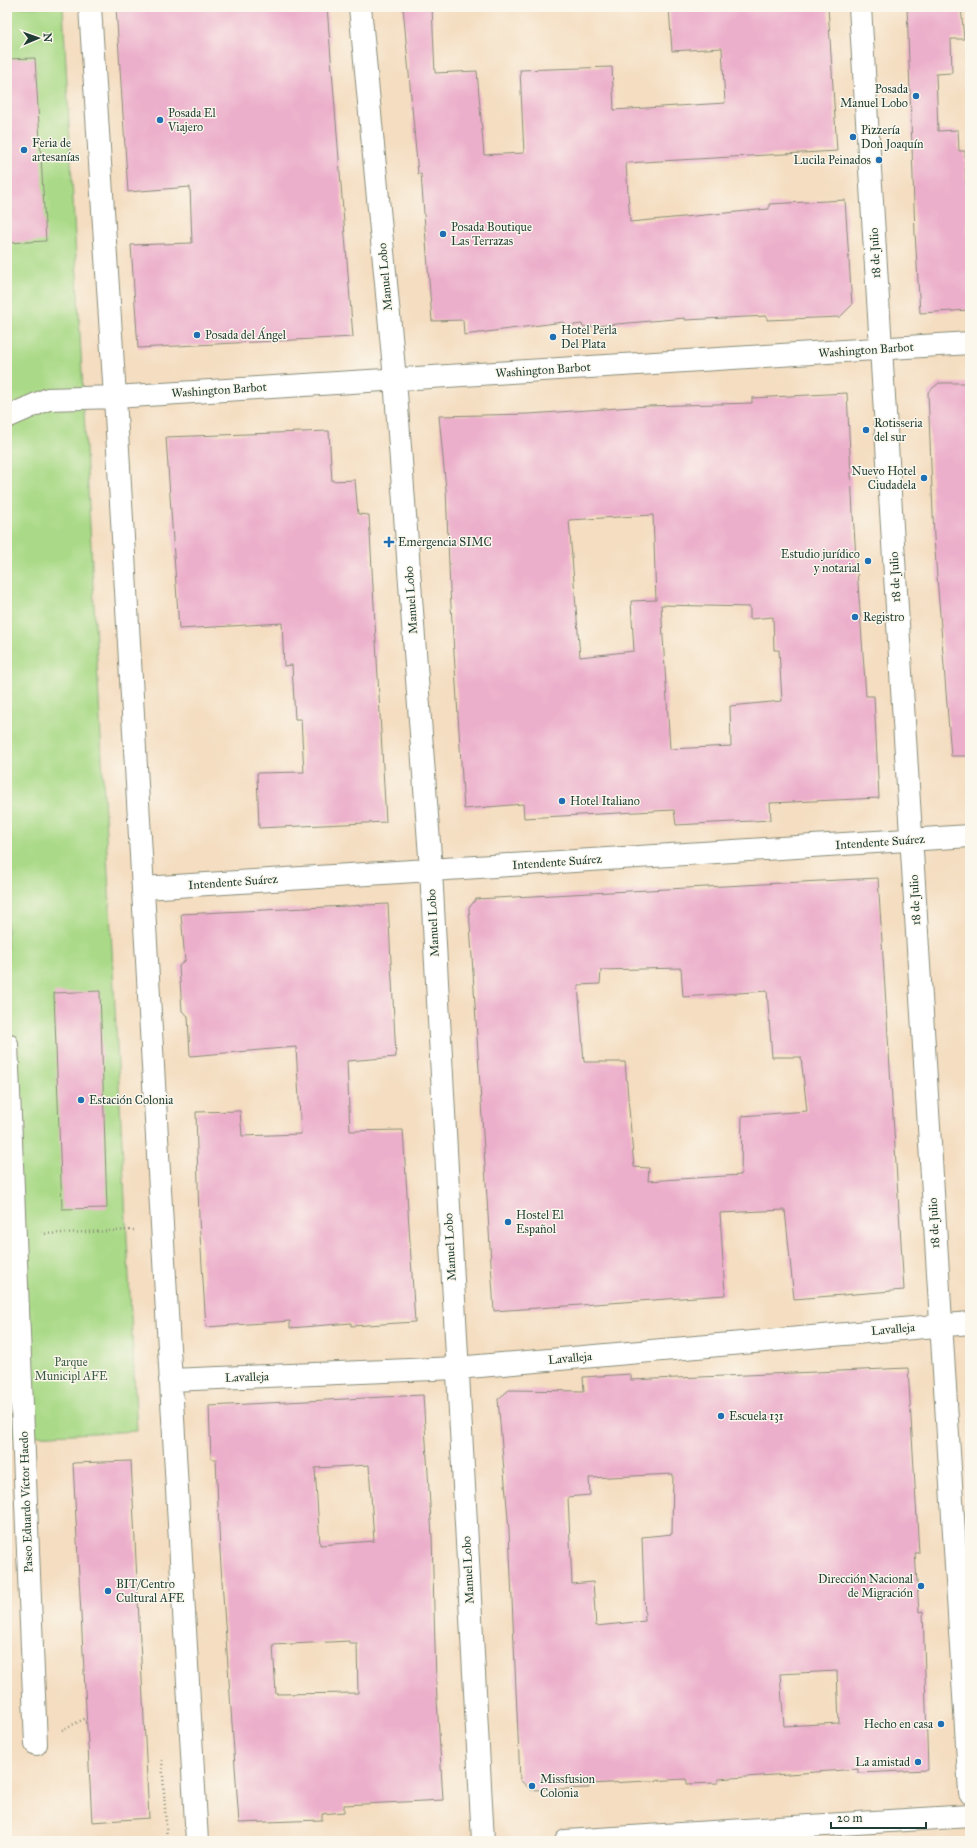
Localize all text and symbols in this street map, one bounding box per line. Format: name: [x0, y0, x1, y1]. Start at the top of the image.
north arrow: [18, 18, 58, 58]
text: N: [41, 33, 54, 43]
place label: Posada Manuel Lobo: [840, 82, 909, 110]
marker: Posada Manuel Lobo: [911, 91, 921, 101]
place label: Posada El Viajero: [167, 106, 216, 134]
marker: Posada El Viajero: [155, 115, 165, 125]
place label: Pizzería Don Joaquín: [861, 123, 924, 152]
marker: Pizzería Don Joaquín: [848, 132, 858, 142]
place label: Feria de artesanías: [32, 136, 80, 164]
marker: Feria de artesanías: [19, 145, 29, 155]
place label: Lucila Peinados: [794, 153, 871, 167]
marker: Lucila Peinados: [874, 155, 884, 165]
place label: Posada Boutique Las Terrazas: [451, 220, 532, 248]
street label: 18 de Julio: [867, 227, 884, 279]
marker: Posada Boutique Las Terrazas: [438, 229, 448, 239]
street label: Manuel Lobo: [375, 242, 395, 312]
place label: Hotel Perla Del Plata: [561, 323, 618, 351]
place label: Posada del Ángel: [205, 327, 287, 343]
marker: Posada del Ángel: [192, 330, 202, 340]
marker: Hotel Perla Del Plata: [548, 332, 558, 342]
street label: Washington Barbot: [818, 340, 915, 361]
street label: Washington Barbot: [495, 360, 592, 381]
street label: Washington Barbot: [171, 380, 268, 401]
place label: Rotisseria del sur: [874, 416, 924, 444]
marker: Rotisseria del sur: [861, 425, 871, 435]
place label: Nuevo Hotel Ciudadela: [851, 464, 917, 492]
marker: Nuevo Hotel Ciudadela: [919, 473, 929, 483]
place label: Emergencia SIMC: [398, 535, 492, 550]
marker: Emergencia SIMC: [383, 536, 395, 548]
place label: Estudio jurídico y notarial: [781, 547, 861, 575]
street label: 18 de Julio: [887, 551, 904, 603]
marker: Estudio jurídico y notarial: [863, 556, 873, 566]
street label: Manuel Lobo: [402, 566, 420, 634]
place label: Registro: [863, 610, 904, 625]
marker: Registro: [850, 612, 860, 622]
place label: Hotel Italiano: [570, 794, 640, 808]
marker: Hotel Italiano: [557, 796, 567, 806]
street label: Intendente Suárez: [835, 832, 926, 852]
street label: Intendente Suárez: [512, 852, 603, 872]
street label: Intendente Suárez: [188, 872, 279, 892]
street label: 18 de Julio: [907, 874, 924, 926]
street label: Manuel Lobo: [424, 889, 442, 957]
place label: Estación Colonia: [89, 1093, 174, 1107]
marker: Estación Colonia: [76, 1095, 86, 1105]
street label: 18 de Julio: [926, 1197, 943, 1249]
place label: Hostel El Español: [516, 1208, 564, 1236]
street label: Manuel Lobo: [441, 1213, 459, 1281]
marker: Hostel El Español: [503, 1217, 513, 1227]
street label: Lavalleja: [870, 1320, 916, 1338]
street label: Lavalleja: [547, 1349, 593, 1367]
park label: Parque Municipl AFE: [34, 1355, 108, 1383]
street label: Lavalleja: [225, 1369, 270, 1385]
place label: Escuela 131: [729, 1409, 784, 1423]
marker: Escuela 131: [716, 1411, 726, 1421]
street label: Paseo Eduardo Víctor Haedo: [17, 1431, 35, 1573]
street label: Manuel Lobo: [459, 1536, 477, 1604]
place label: Dirección Nacional de Migración: [818, 1572, 914, 1601]
place label: BIT/Centro Cultural AFE: [116, 1577, 185, 1605]
marker: Dirección Nacional de Migración: [916, 1581, 926, 1591]
marker: BIT/Centro Cultural AFE: [103, 1586, 113, 1596]
place label: Hecho en casa: [864, 1717, 934, 1731]
marker: Hecho en casa: [936, 1719, 946, 1729]
place label: La amistad: [855, 1755, 910, 1769]
marker: La amistad: [913, 1757, 923, 1767]
place label: Missfusion Colonia: [540, 1772, 596, 1800]
marker: Missfusion Colonia: [527, 1781, 537, 1791]
scale bar: [831, 1804, 926, 1830]
text: 20 m: [837, 1811, 863, 1825]

